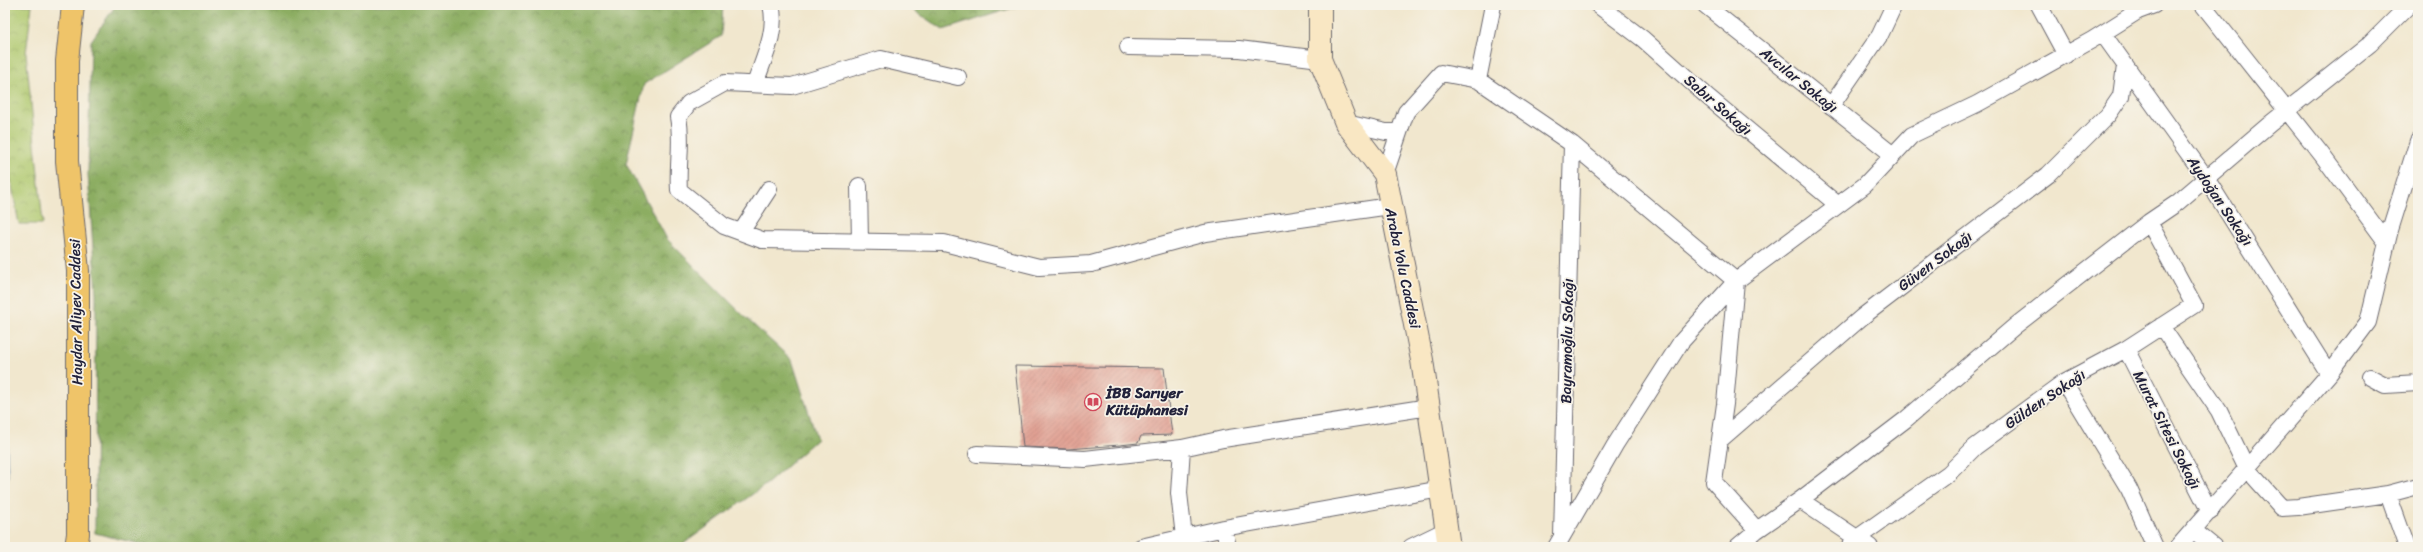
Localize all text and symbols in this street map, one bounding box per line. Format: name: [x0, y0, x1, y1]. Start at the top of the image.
street label: Avcılar Sokağı: [1753, 40, 1844, 120]
street label: Sabır Sokağı: [1678, 68, 1758, 142]
street label: Aydoğan Sokağı: [2179, 150, 2260, 252]
street label: Araba Yolu Caddesi: [1377, 204, 1429, 332]
street label: Güven Sokağı: [1892, 224, 1978, 298]
street label: Haydar Aliyev Caddesi: [62, 238, 90, 385]
street label: Bayramoğlu Sokağı: [1553, 278, 1581, 404]
street label: Gülden Sokağı: [1999, 362, 2091, 436]
street label: Murat Sitesi Sokağı: [2126, 366, 2208, 494]
place label: İBB Sarıyer Kütüphanesi: [1105, 380, 1189, 423]
library icon: İBB Sarıyer Kütüphanesi: [1083, 392, 1103, 412]

